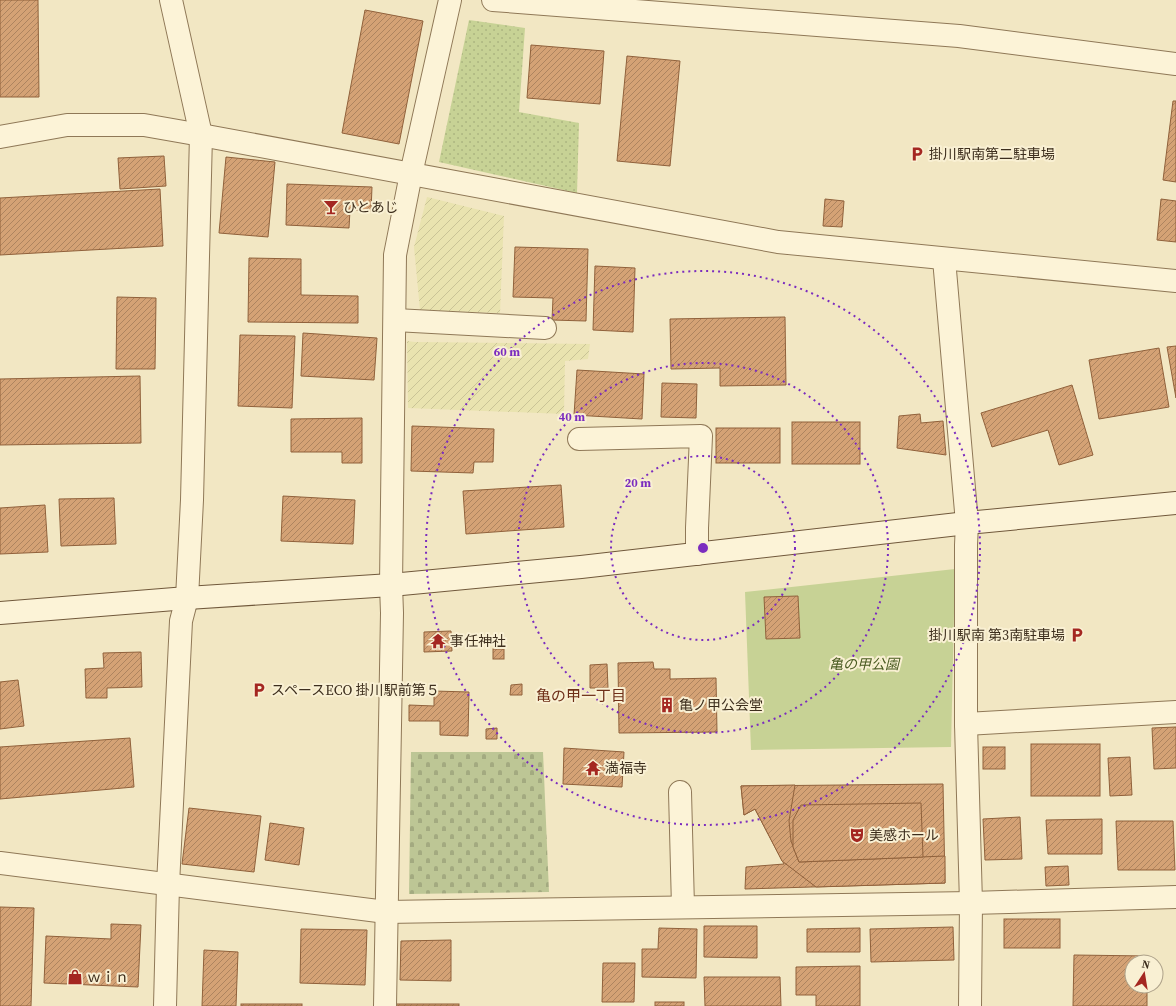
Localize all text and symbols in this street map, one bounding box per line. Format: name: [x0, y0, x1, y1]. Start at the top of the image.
place label: 掛川駅南第二駐車場: [929, 144, 1055, 164]
parking icon: 掛川駅南第二駐車場: [908, 145, 926, 163]
place label: ひとあじ: [343, 197, 399, 217]
bar icon: ひとあじ: [322, 198, 340, 216]
text: 60 m: [494, 344, 520, 360]
text: 40 m: [559, 409, 585, 425]
text: 20 m: [625, 475, 651, 491]
centre of rings: [696, 541, 710, 555]
place label: 掛川駅南 第3南駐車場: [929, 625, 1065, 645]
parking icon: 掛川駅南 第3南駐車場: [1068, 626, 1086, 644]
place label: 事任神社: [450, 631, 506, 651]
temple icon: 事任神社: [429, 632, 447, 650]
park label: 亀の甲公園: [829, 654, 901, 674]
place label: スペースECO 掛川駅前第５: [271, 680, 440, 700]
parking icon: スペースECO 掛川駅前第５: [250, 681, 268, 699]
district label: 亀の甲一丁目: [536, 685, 626, 706]
place label: 亀ノ甲公会堂: [679, 695, 763, 715]
building icon: 亀ノ甲公会堂: [658, 696, 676, 714]
place label: 満福寺: [605, 758, 647, 778]
temple icon: 満福寺: [584, 759, 602, 777]
place label: 美感ホール: [869, 825, 939, 845]
theatre icon: 美感ホール: [848, 826, 866, 844]
north arrow: [1124, 954, 1164, 994]
text: N: [1140, 957, 1151, 973]
place label: ｗｉｎ: [87, 967, 129, 987]
shop icon: ｗｉｎ: [66, 968, 84, 986]

